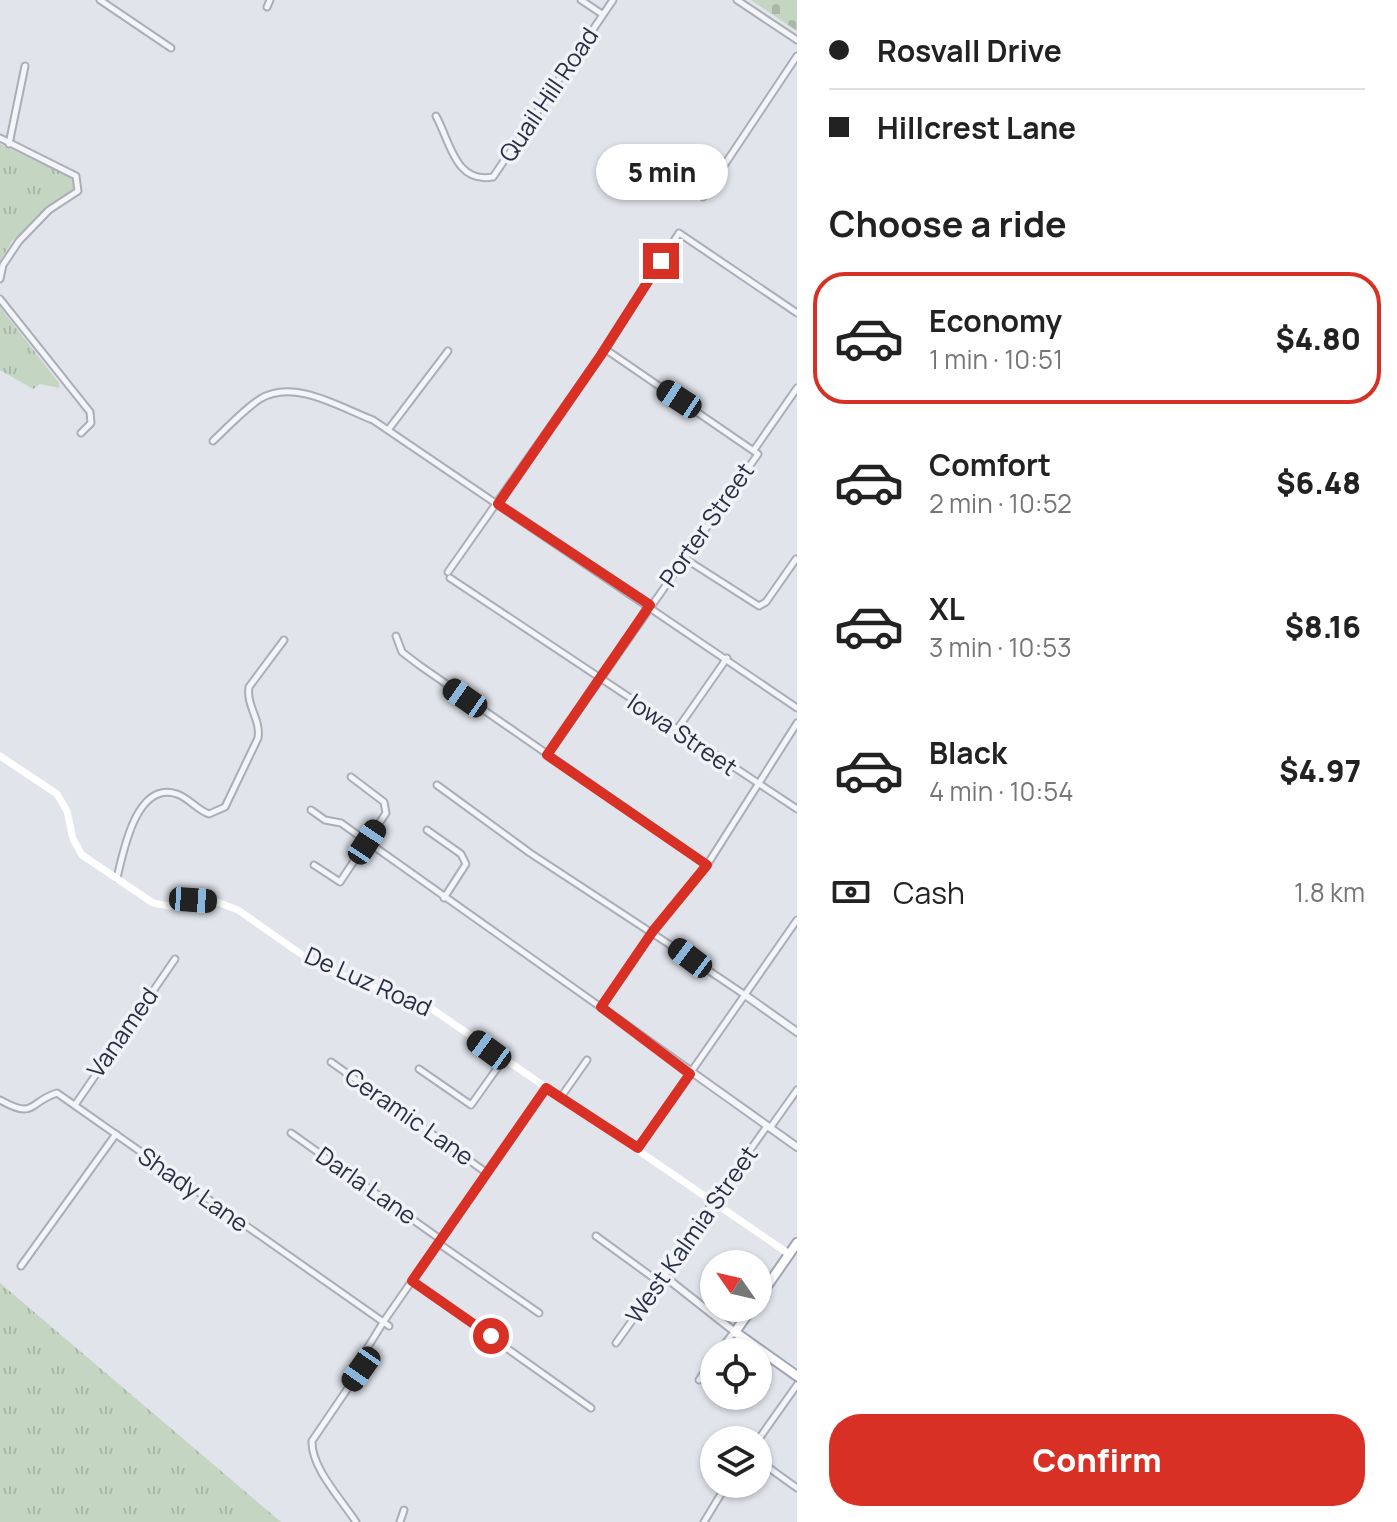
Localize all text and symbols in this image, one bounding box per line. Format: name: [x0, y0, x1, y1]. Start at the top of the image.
street label: Quail Hill Road: [490, 20, 605, 168]
text: Rosvall Drive: [877, 30, 1062, 71]
text: Hillcrest Lane: [877, 107, 1076, 148]
callout: 5 min: [595, 145, 727, 201]
text: 5 min: [628, 154, 696, 190]
text: Choose a ride: [829, 199, 1067, 248]
route end: [643, 243, 679, 279]
text: Economy: [929, 300, 1062, 341]
icon: car: [833, 302, 905, 374]
text: $4.80: [1275, 318, 1361, 359]
text: 1 min · 10:51: [929, 341, 1063, 377]
car: [652, 376, 706, 422]
text: Comfort: [929, 444, 1051, 485]
icon: car: [833, 446, 905, 518]
street label: Porter Street: [651, 456, 761, 593]
text: $6.48: [1276, 462, 1361, 503]
text: 2 min · 10:52: [929, 485, 1072, 521]
text: XL: [929, 588, 965, 629]
icon: car: [833, 590, 905, 662]
text: $8.16: [1285, 606, 1361, 647]
text: 3 min · 10:53: [929, 629, 1072, 665]
car: [438, 674, 492, 722]
street label: Iowa Street: [622, 685, 744, 783]
text: Black: [929, 732, 1007, 773]
icon: car: [833, 734, 905, 806]
text: $4.97: [1279, 750, 1361, 791]
text: 4 min · 10:54: [929, 773, 1074, 809]
car: [344, 815, 390, 869]
icon: cash: [829, 870, 873, 914]
text: Cash: [893, 872, 965, 913]
text: 1.8 km: [1294, 874, 1365, 910]
car: [168, 886, 218, 914]
car: [664, 934, 716, 982]
street label: De Luz Road: [300, 938, 437, 1023]
street label: Vanamed: [79, 981, 165, 1084]
car: [463, 1026, 515, 1074]
street label: Ceramic Lane: [339, 1059, 481, 1172]
street label: Darla Lane: [310, 1138, 424, 1231]
street label: Shady Lane: [132, 1139, 256, 1239]
street label: West Kalmia Street: [617, 1139, 764, 1330]
north arrow: [700, 1250, 772, 1322]
map controls: [700, 1250, 772, 1498]
route start: [473, 1318, 509, 1354]
button: locate: [700, 1338, 772, 1410]
car: [337, 1342, 385, 1396]
button: Confirm: [829, 1414, 1365, 1506]
button: layers: [700, 1426, 772, 1498]

